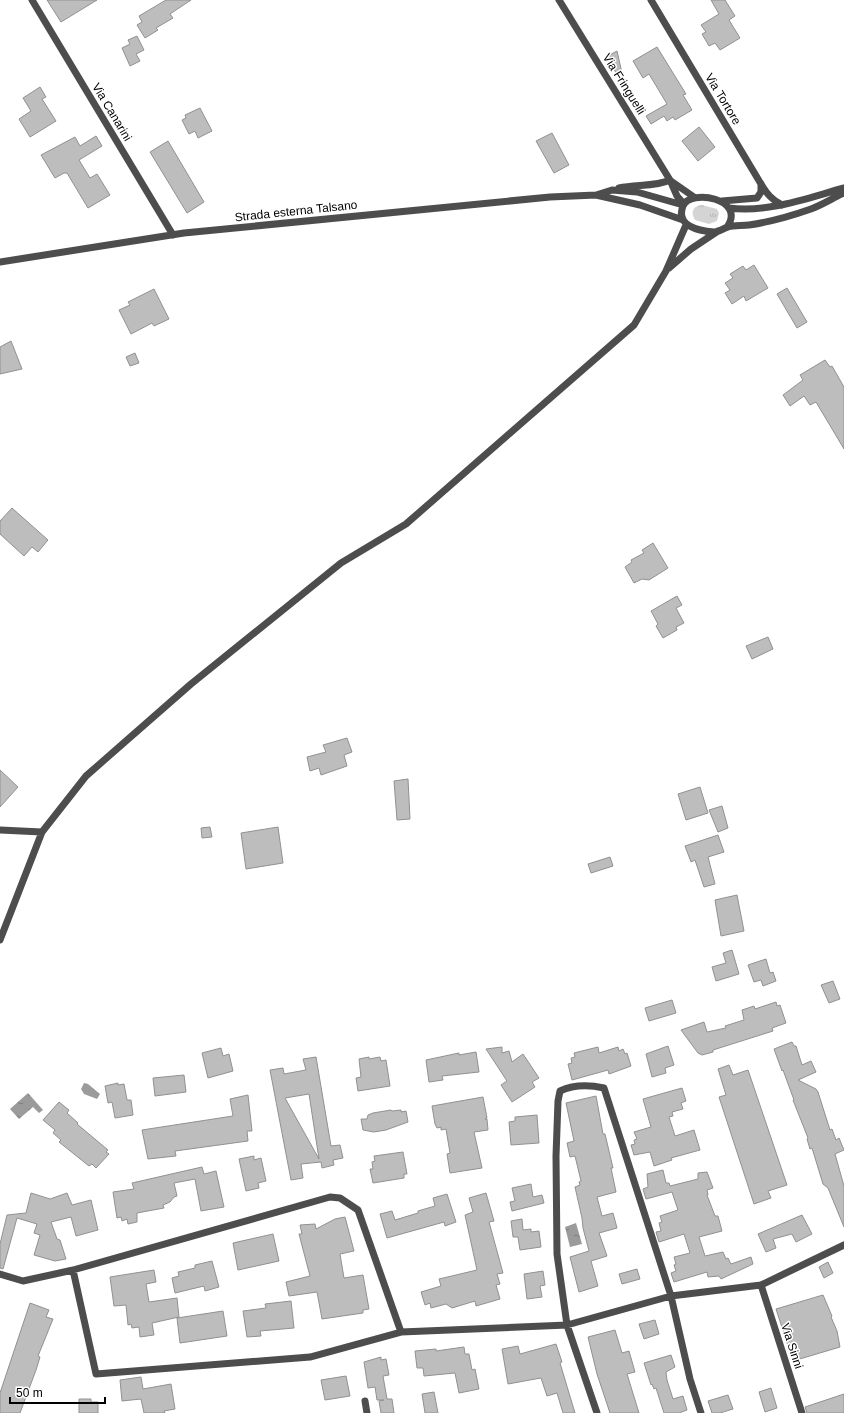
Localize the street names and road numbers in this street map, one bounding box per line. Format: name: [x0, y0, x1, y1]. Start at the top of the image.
street label: Via Fringuelli: [600, 51, 648, 117]
street label: Via Tortore: [702, 71, 744, 128]
street label: Via Canarini: [89, 80, 135, 144]
street label: Strada esterna Talsano: [234, 198, 358, 224]
street label: Via Sinni: [778, 1321, 806, 1371]

